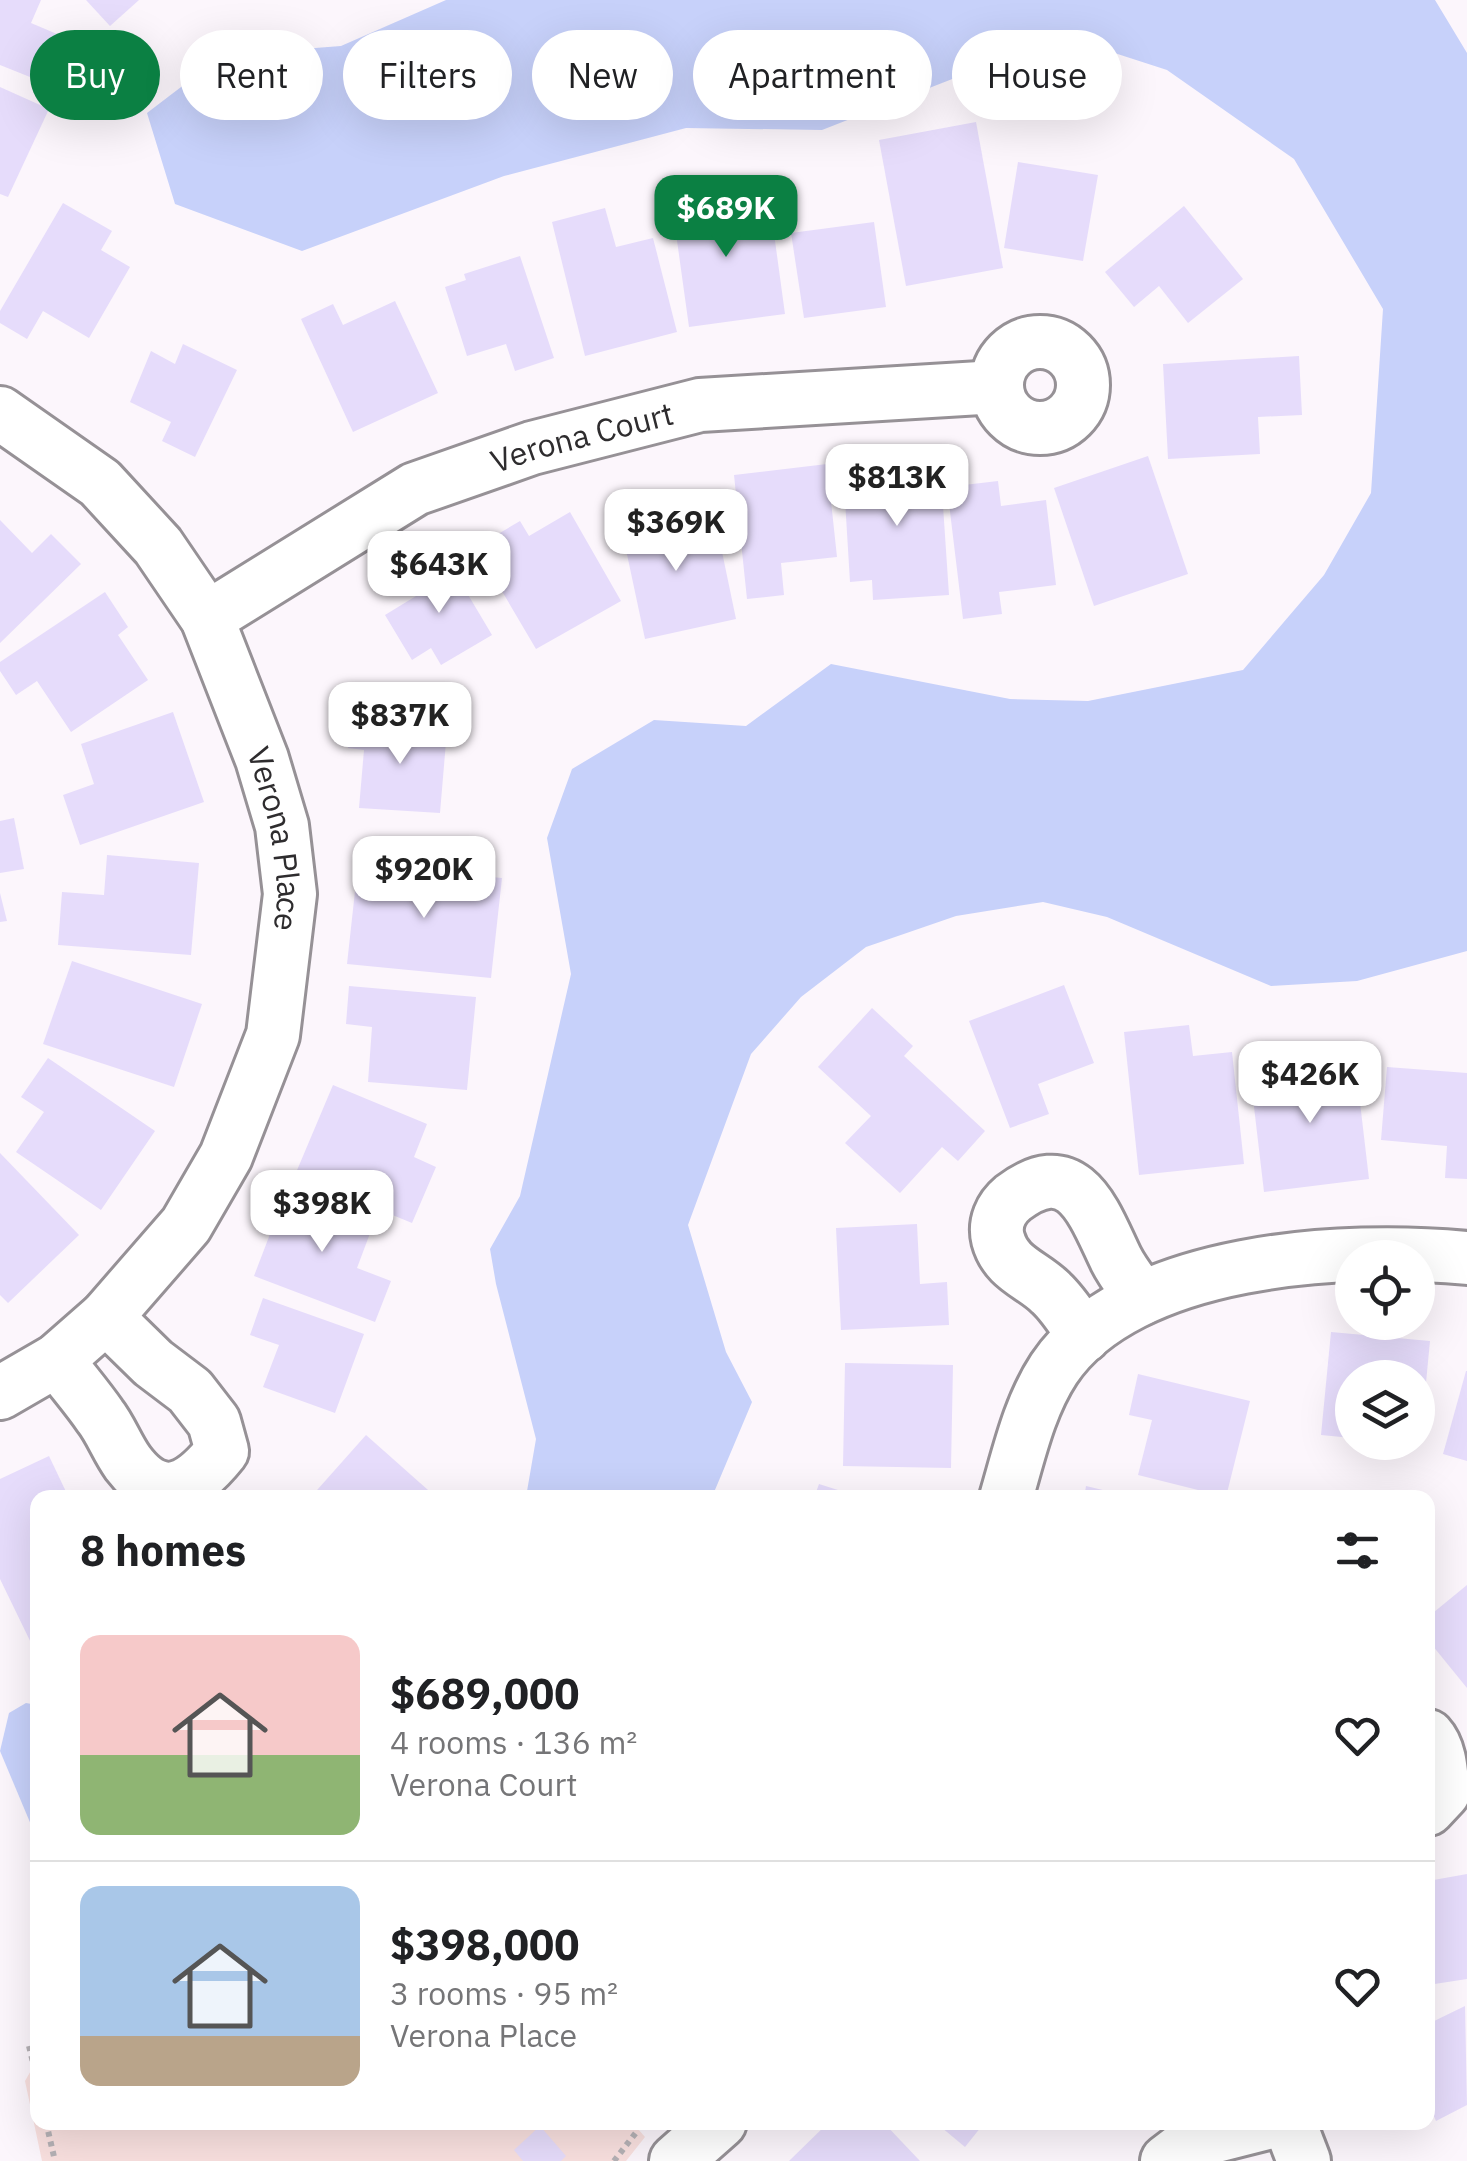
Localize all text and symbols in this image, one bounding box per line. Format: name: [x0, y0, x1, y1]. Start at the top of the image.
chip: Buy: [30, 30, 160, 120]
chip: Rent: [180, 30, 323, 120]
chip: Filters: [343, 30, 512, 120]
chip: New: [532, 30, 673, 120]
chip: Apartment: [693, 30, 932, 120]
chip: House: [952, 30, 1122, 120]
pin: $689K: [656, 175, 796, 260]
text: $689K: [676, 186, 776, 228]
street label: Verona Court: [485, 392, 678, 482]
pin: $813K: [827, 444, 967, 529]
text: $813K: [847, 455, 947, 497]
pin: $369K: [606, 489, 746, 574]
text: $369K: [626, 500, 726, 542]
pin: $643K: [369, 531, 509, 616]
text: $643K: [389, 542, 489, 584]
pin: $837K: [330, 682, 470, 767]
text: $837K: [350, 693, 450, 735]
street label: Verona Place: [238, 740, 311, 933]
pin: $920K: [354, 836, 494, 921]
text: $920K: [374, 847, 474, 889]
pin: $426K: [1240, 1041, 1380, 1126]
text: $426K: [1260, 1052, 1360, 1094]
pin: $398K: [252, 1170, 392, 1255]
text: $398K: [272, 1181, 372, 1223]
map controls: [1335, 1240, 1435, 1460]
button: locate: [1335, 1240, 1435, 1340]
button: layers: [1335, 1360, 1435, 1460]
text: 8 homes: [80, 1523, 246, 1578]
icon: filters: [1330, 1523, 1385, 1578]
text: $689,000: [390, 1666, 579, 1721]
icon: home: [160, 1675, 280, 1795]
icon: heart: [1330, 1708, 1385, 1763]
text: 4 rooms · 136 m²: [390, 1721, 637, 1763]
text: Verona Court: [390, 1763, 578, 1805]
text: $398,000: [390, 1917, 579, 1972]
icon: home: [160, 1926, 280, 2046]
icon: heart: [1330, 1959, 1385, 2014]
text: 3 rooms · 95 m²: [390, 1972, 618, 2014]
text: Verona Place: [390, 2014, 577, 2056]

